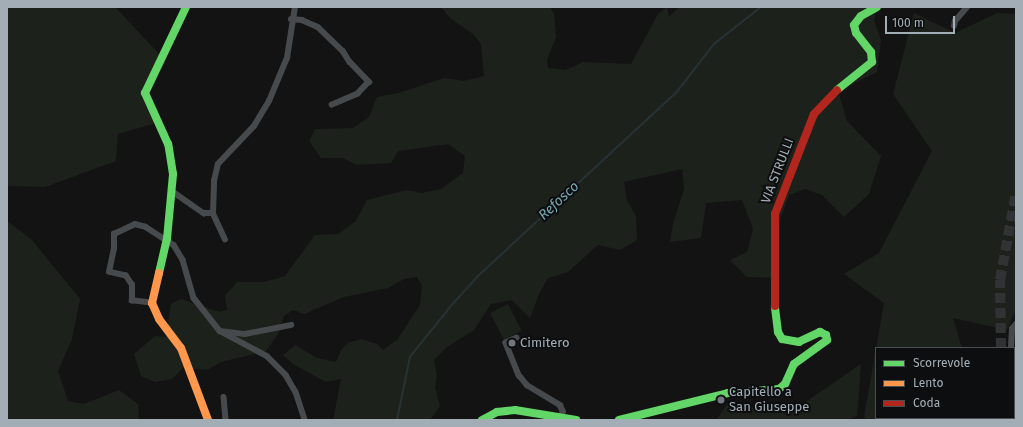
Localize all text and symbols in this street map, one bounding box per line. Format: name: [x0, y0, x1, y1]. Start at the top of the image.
scale bar: [887, 8, 957, 34]
text: 100 m: [892, 16, 924, 30]
street label: VIA STRULLI: [758, 136, 798, 206]
water label: Refosco: [535, 178, 583, 224]
place label: Cimitero: [520, 335, 570, 351]
marker: Cimitero: [507, 338, 517, 348]
legend: [875, 347, 1015, 419]
text: Scorrevole: [913, 356, 970, 370]
text: Lento: [913, 376, 943, 390]
place label: Capitello a San Giuseppe: [729, 385, 809, 416]
marker: Capitello a San Giuseppe: [716, 395, 726, 405]
text: Coda: [913, 396, 940, 410]

